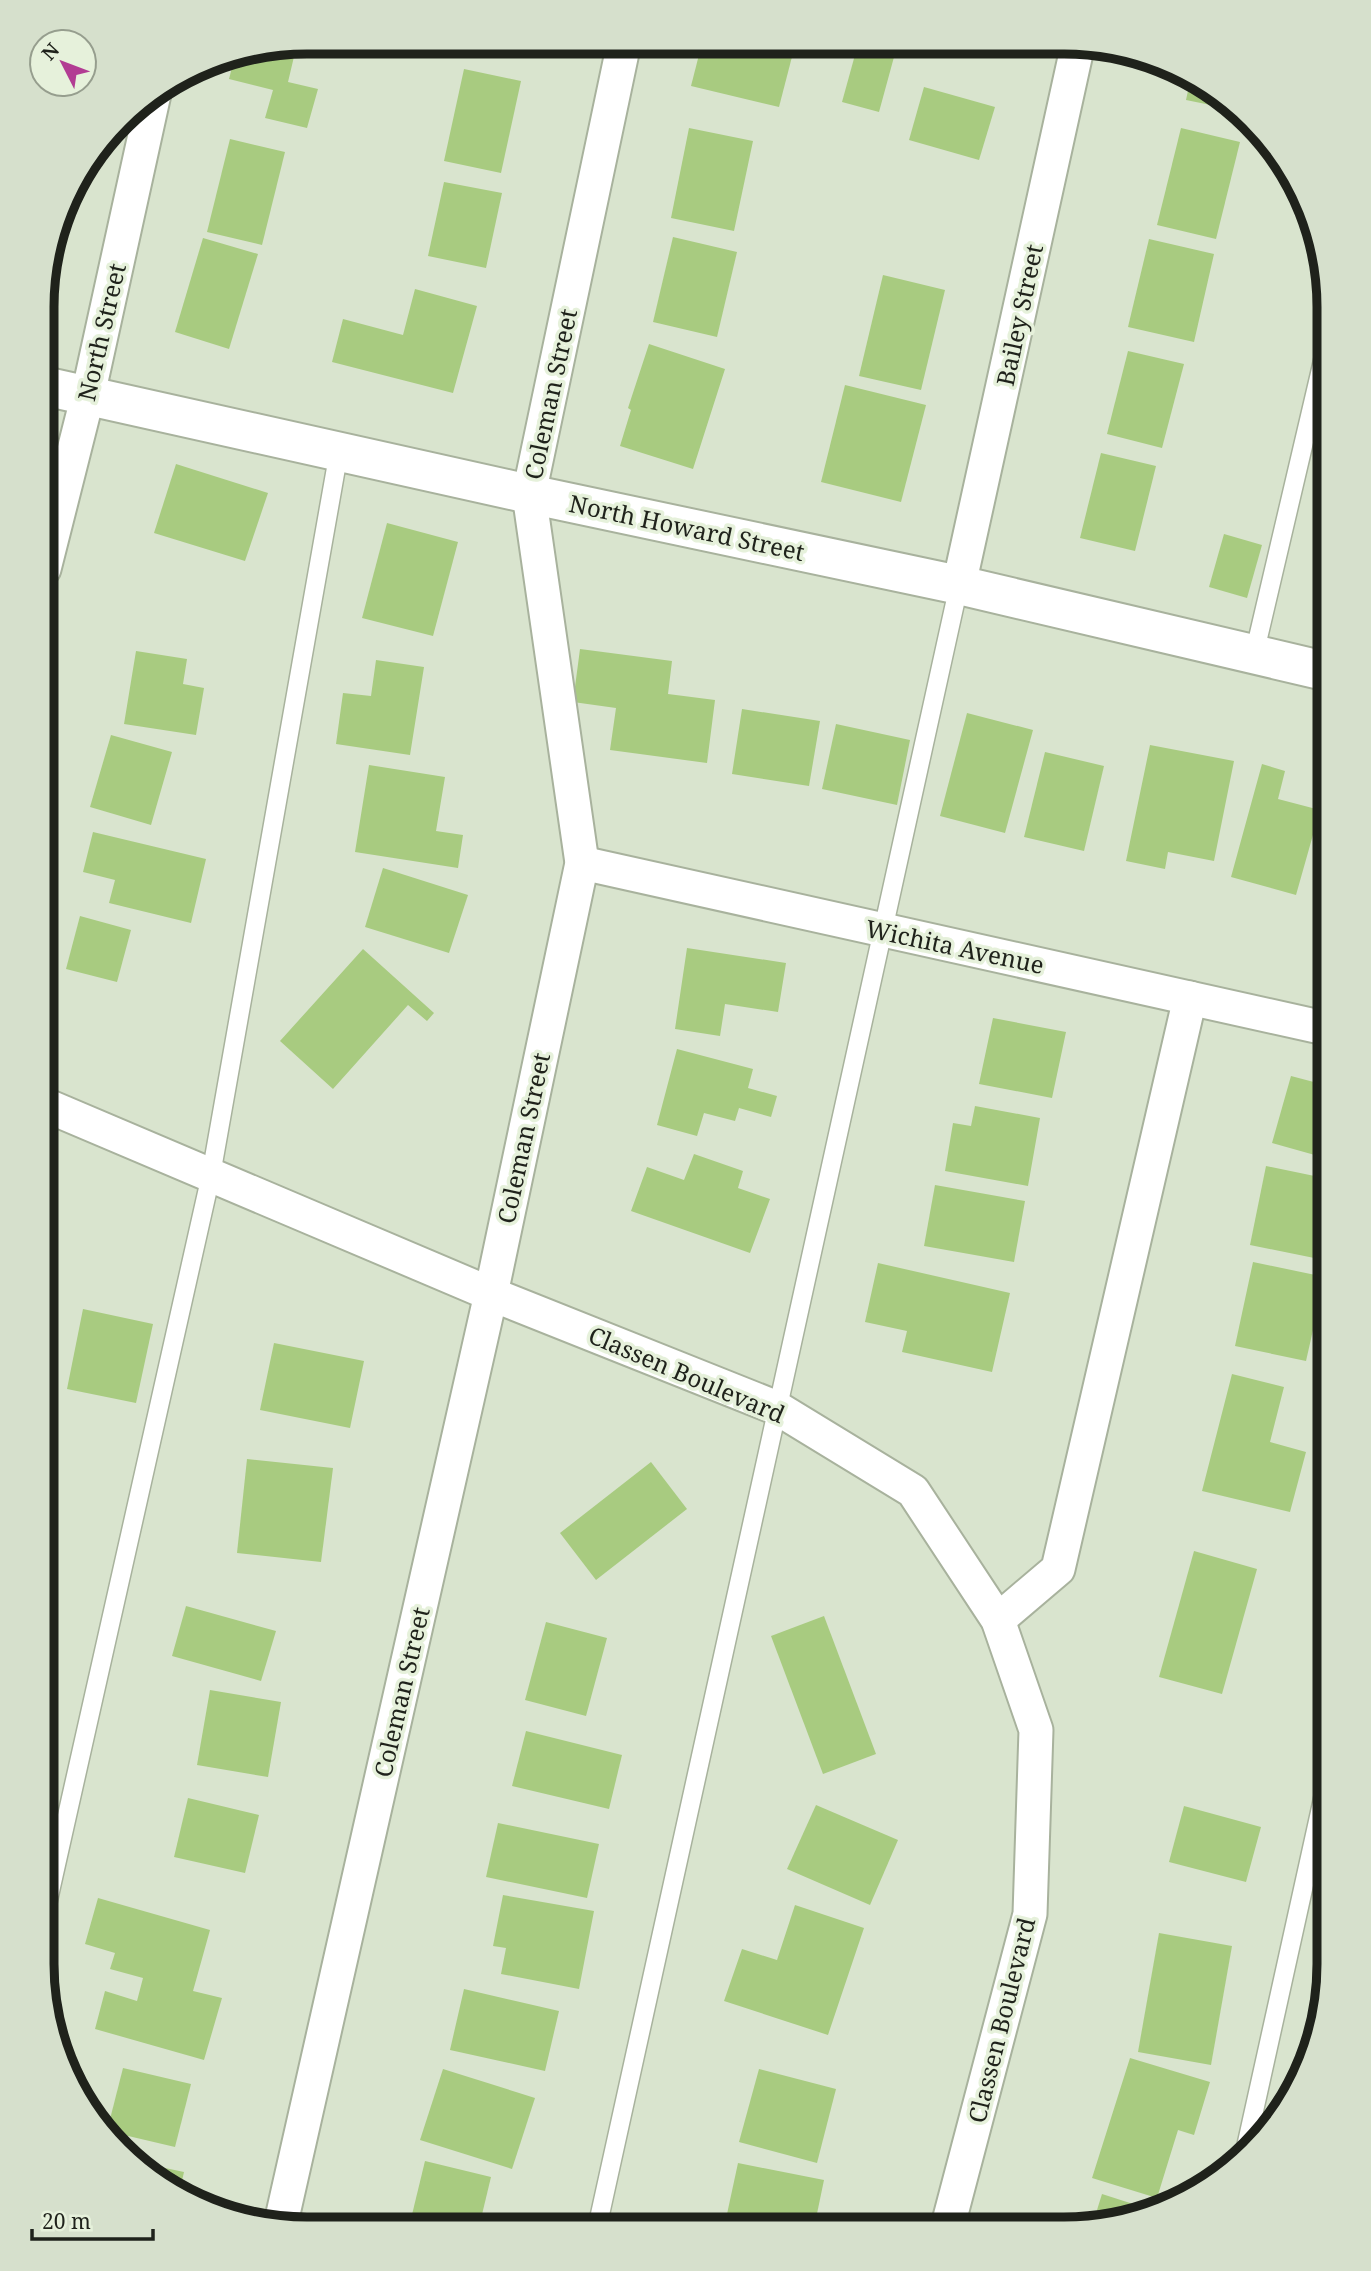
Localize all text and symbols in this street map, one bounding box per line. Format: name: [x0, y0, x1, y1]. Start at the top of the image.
north arrow: [28, 28, 98, 98]
text: N: [36, 37, 65, 66]
street label: Bailey Street: [988, 241, 1050, 389]
street label: North Street: [69, 260, 133, 404]
street label: Coleman Street: [516, 306, 584, 482]
street label: North Howard Street: [566, 486, 808, 568]
street label: Wichita Avenue: [863, 911, 1047, 981]
street label: Coleman Street: [489, 1050, 557, 1226]
street label: Classen Boulevard: [584, 1318, 791, 1430]
street label: Coleman Street: [365, 1604, 437, 1780]
street label: Classen Boulevard: [960, 1914, 1043, 2126]
scale bar: [32, 2198, 152, 2242]
text: 20 m: [42, 2207, 91, 2235]

